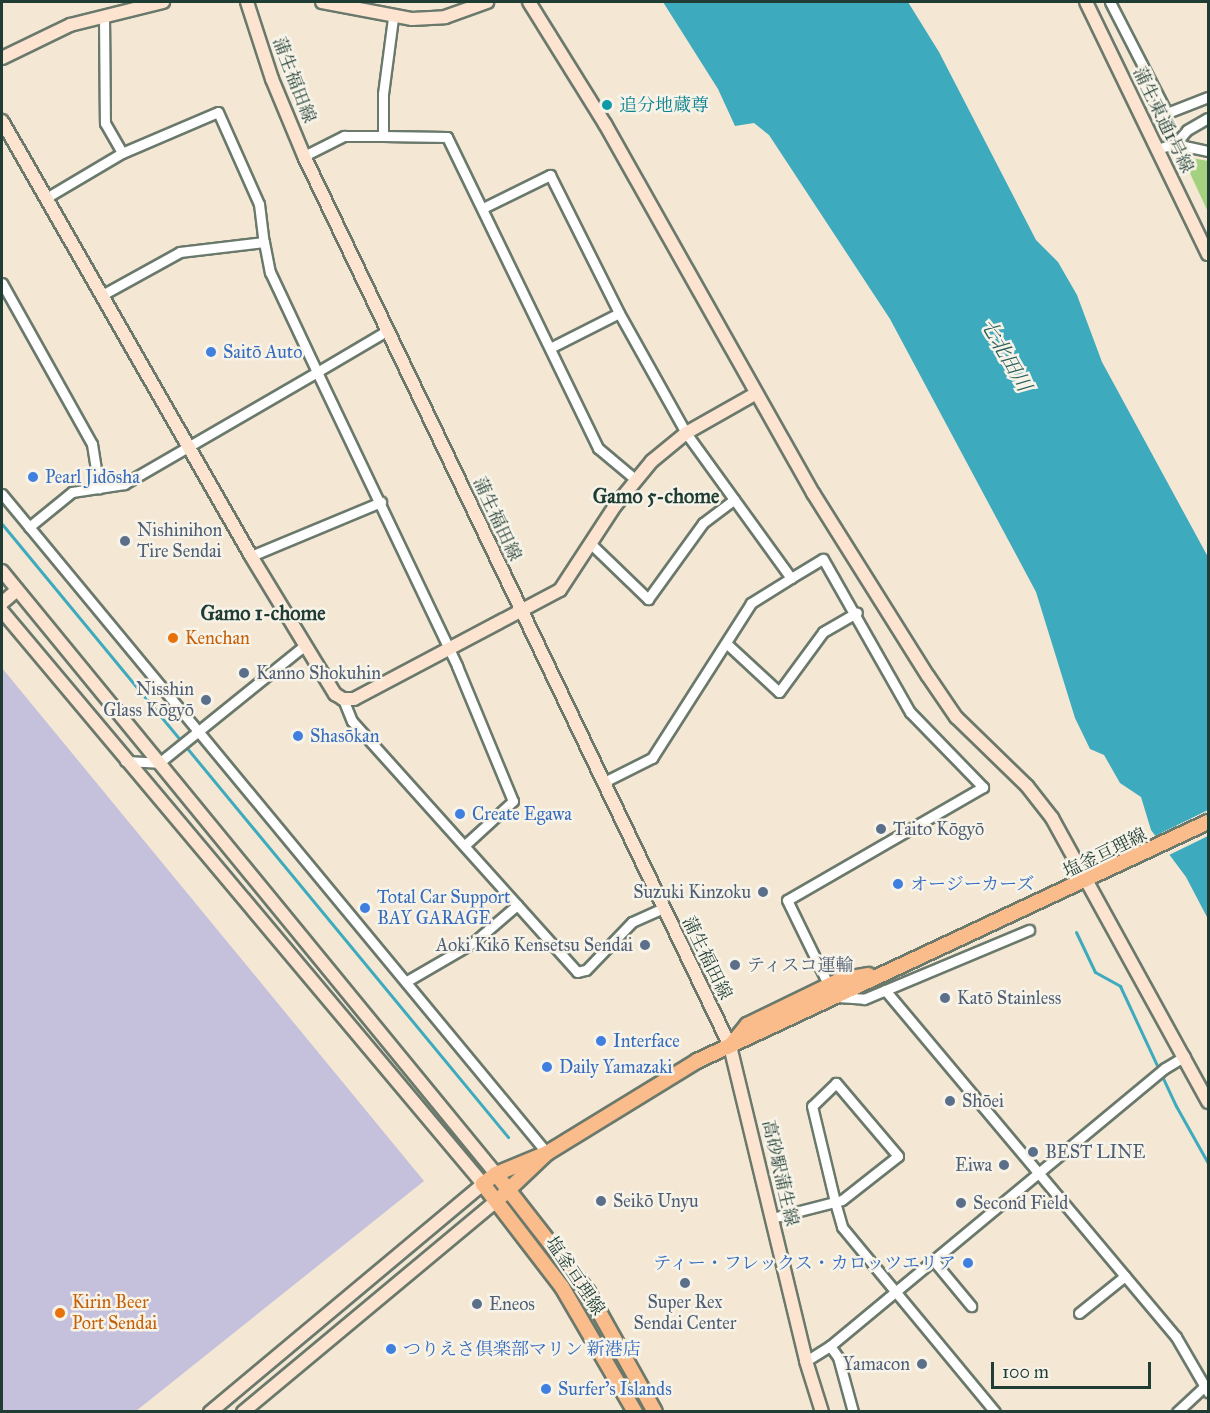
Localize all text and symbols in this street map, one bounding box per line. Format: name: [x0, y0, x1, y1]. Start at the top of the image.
street label: 蒲生福田線: [268, 34, 320, 126]
street label: 蒲生東通1号線: [1128, 64, 1198, 176]
place label: 追分地蔵尊: [619, 94, 709, 116]
marker: 追分地蔵尊: [600, 98, 614, 112]
water label: 七北田川: [976, 314, 1036, 396]
place label: Saitō Auto: [223, 341, 302, 363]
marker: Saitō Auto: [204, 345, 218, 359]
place label: Pearl Jidōsha: [45, 466, 140, 488]
marker: Pearl Jidōsha: [26, 470, 40, 484]
street label: 蒲生福田線: [468, 474, 526, 564]
district label: Gamo 5-chome: [593, 484, 719, 508]
place label: Nishinihon Tire Sendai: [137, 520, 222, 562]
marker: Nishinihon Tire Sendai: [118, 534, 132, 548]
district label: Gamo 1-chome: [200, 601, 326, 625]
place label: Kenchan: [185, 627, 250, 649]
marker: Kenchan: [166, 631, 180, 645]
place label: Kanno Shokuhin: [256, 662, 381, 684]
marker: Kanno Shokuhin: [237, 666, 251, 680]
place label: Nisshin Glass Kōgyō: [103, 679, 194, 722]
marker: Nisshin Glass Kōgyō: [199, 693, 213, 707]
place label: Shasōkan: [310, 725, 379, 747]
marker: Shasōkan: [291, 729, 305, 743]
place label: Create Egawa: [472, 803, 572, 825]
marker: Create Egawa: [453, 807, 467, 821]
place label: Taito Kōgyō: [893, 818, 984, 840]
marker: Taito Kōgyō: [874, 822, 888, 836]
street label: 塩釜亘理線: [1060, 824, 1150, 882]
place label: オージーカーズ: [910, 873, 1036, 895]
marker: オージーカーズ: [891, 877, 905, 891]
place label: Suzuki Kinzoku: [633, 881, 751, 903]
marker: Suzuki Kinzoku: [756, 885, 770, 899]
place label: Total Car Support BAY GARAGE: [377, 887, 510, 930]
marker: Total Car Support BAY GARAGE: [358, 901, 372, 915]
street label: 蒲生福田線: [678, 913, 736, 1003]
place label: Aoki Kikō Kensetsu Sendai: [436, 934, 633, 956]
marker: Aoki Kikō Kensetsu Sendai: [638, 938, 652, 952]
place label: ティスコ運輸: [747, 954, 855, 976]
marker: ティスコ運輸: [728, 958, 742, 972]
place label: Katō Stainless: [957, 987, 1061, 1009]
marker: Katō Stainless: [938, 991, 952, 1005]
place label: Interface: [613, 1030, 680, 1052]
marker: Interface: [594, 1034, 608, 1048]
place label: Daily Yamazaki: [559, 1056, 673, 1078]
marker: Daily Yamazaki: [540, 1060, 554, 1074]
place label: Shōei: [962, 1090, 1004, 1112]
marker: Shōei: [943, 1094, 957, 1108]
street label: 高砂駅蒲生線: [757, 1118, 803, 1228]
place label: BEST LINE: [1045, 1141, 1145, 1163]
marker: BEST LINE: [1026, 1145, 1040, 1159]
place label: Eiwa: [955, 1154, 992, 1176]
marker: Eiwa: [997, 1158, 1011, 1172]
place label: Seikō Unyu: [613, 1190, 698, 1212]
place label: Second Field: [973, 1192, 1068, 1214]
marker: Seikō Unyu: [594, 1194, 608, 1208]
marker: Second Field: [954, 1196, 968, 1210]
street label: 塩釜亘理線: [541, 1233, 609, 1319]
place label: ティー・フレックス・カロッツエリア: [650, 1252, 956, 1274]
marker: ティー・フレックス・カロッツエリア: [961, 1256, 975, 1270]
marker: Super Rex Sendai Center: [678, 1276, 692, 1290]
place label: Kirin Beer Port Sendai: [72, 1292, 157, 1334]
place label: Super Rex Sendai Center: [633, 1292, 737, 1334]
place label: Eneos: [489, 1293, 535, 1315]
marker: Eneos: [470, 1297, 484, 1311]
marker: Kirin Beer Port Sendai: [53, 1306, 67, 1320]
place label: つりえさ倶楽部マリン 新港店: [403, 1338, 641, 1360]
marker: つりえさ倶楽部マリン 新港店: [384, 1342, 398, 1356]
scale bar: [994, 1350, 1154, 1388]
place label: Yamacon: [843, 1353, 910, 1375]
marker: Yamacon: [915, 1357, 929, 1371]
text: 100 m: [1002, 1361, 1049, 1383]
place label: Surfer's Islands: [558, 1378, 672, 1400]
marker: Surfer's Islands: [539, 1382, 553, 1396]

